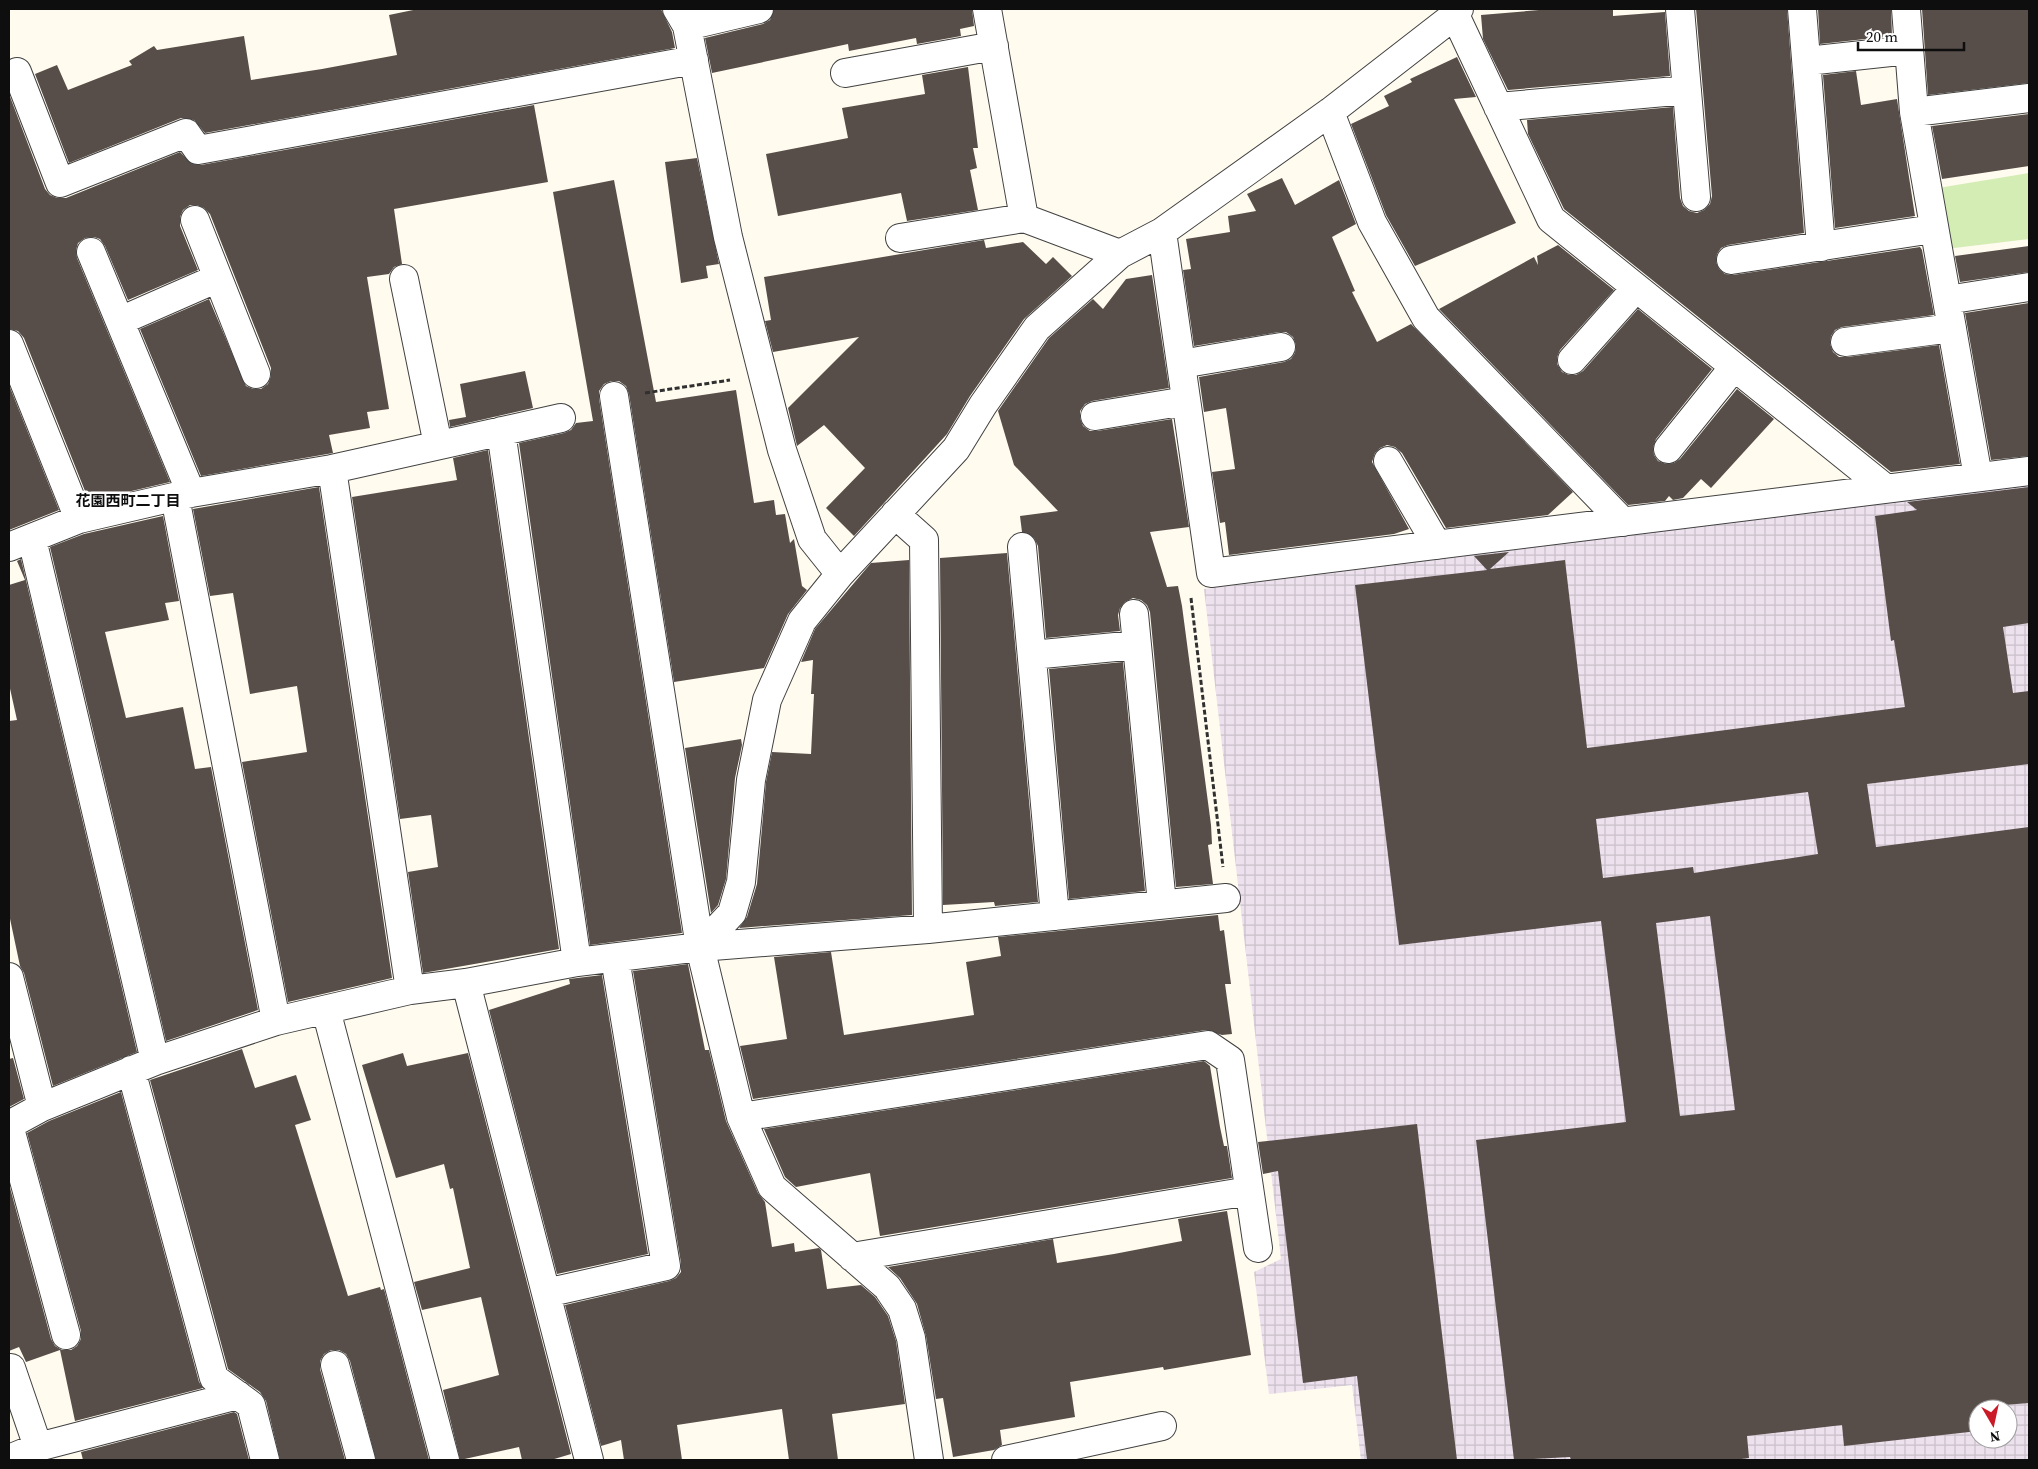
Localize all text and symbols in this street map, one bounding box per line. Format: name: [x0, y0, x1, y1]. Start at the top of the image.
scale bar: [1858, 20, 1964, 52]
text: 20 m: [1866, 26, 1898, 47]
district label: 花園西町二丁目: [75, 490, 181, 511]
north arrow: [1968, 1399, 2018, 1449]
text: N: [1988, 1426, 2002, 1448]

